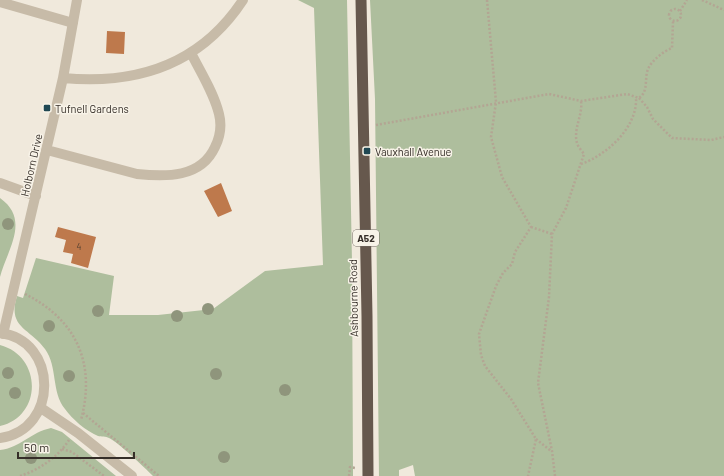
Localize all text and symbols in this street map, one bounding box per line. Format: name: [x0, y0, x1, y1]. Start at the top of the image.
place label: Tufnell Gardens: [55, 102, 129, 115]
marker: Tufnell Gardens: [42, 103, 52, 113]
street label: Holborn Drive: [17, 132, 45, 198]
place label: Vauxhall Avenue: [375, 145, 452, 158]
marker: Vauxhall Avenue: [362, 146, 372, 156]
road number: A52: [353, 230, 379, 246]
house number: 4: [77, 241, 82, 252]
street label: Ashbourne Road: [346, 259, 360, 337]
scale bar: [18, 434, 134, 460]
text: 50 m: [24, 440, 49, 454]

